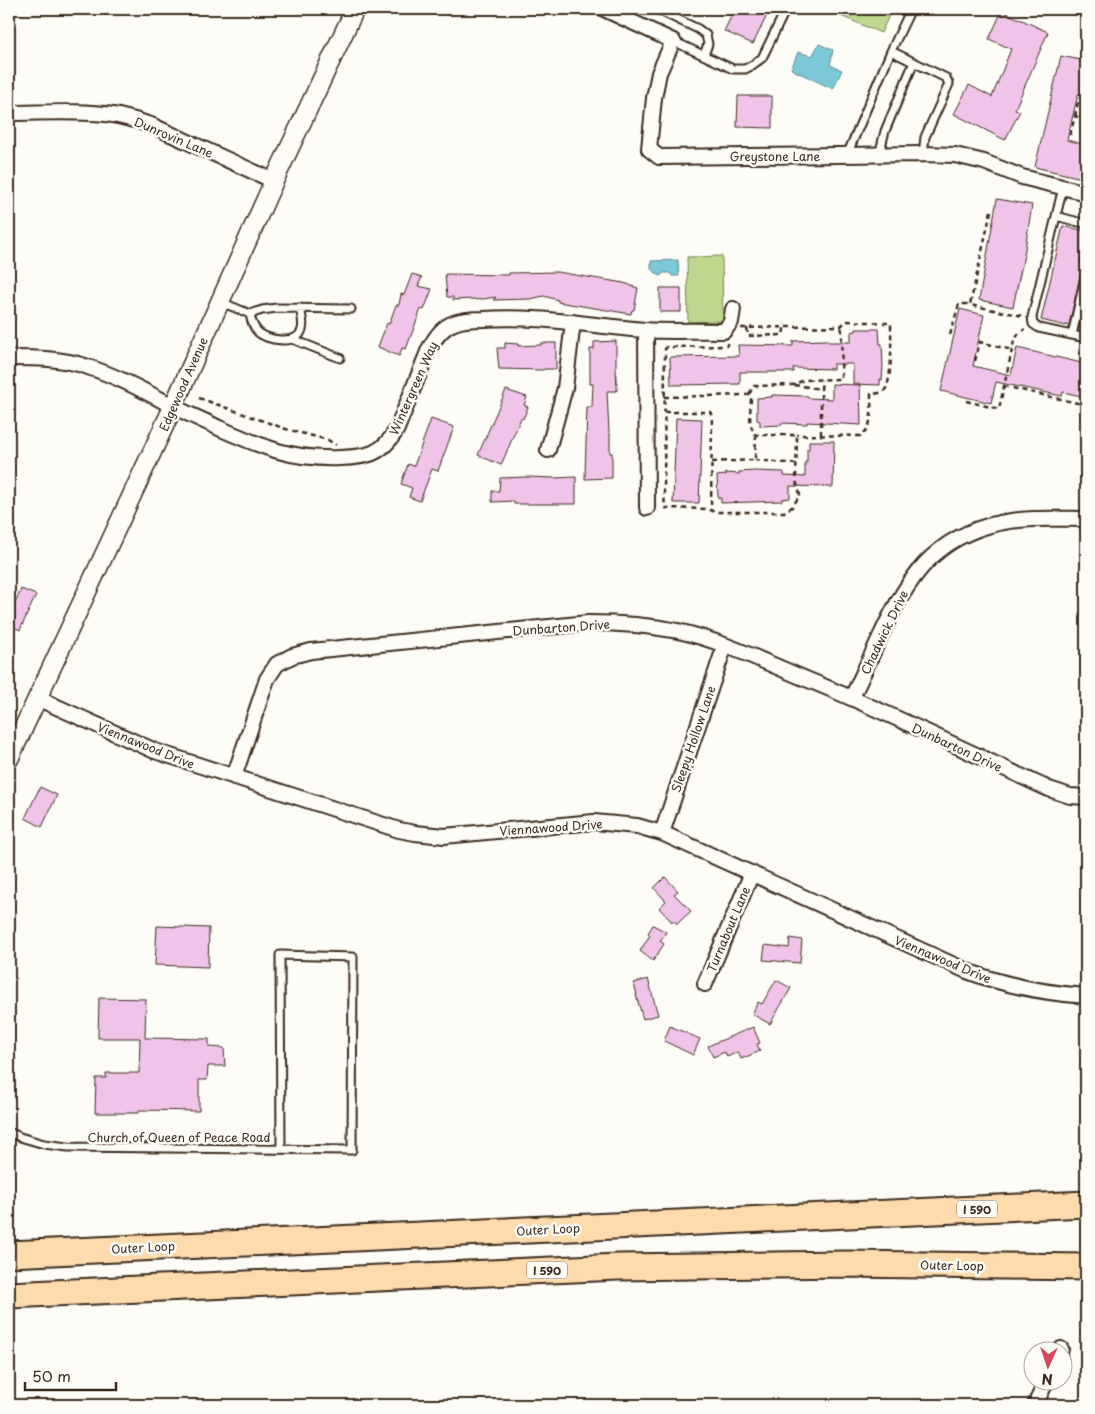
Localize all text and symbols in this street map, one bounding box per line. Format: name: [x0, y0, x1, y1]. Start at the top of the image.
street label: Dunrovin Lane: [132, 112, 216, 162]
street label: Greystone Lane: [730, 147, 821, 165]
street label: Edgewood Avenue: [154, 334, 212, 434]
street label: Wintergreen Way: [384, 338, 442, 438]
street label: Chadwick Drive: [856, 587, 912, 677]
street label: Dunbarton Drive: [512, 615, 610, 639]
street label: Sleepy Hollow Lane: [666, 683, 720, 795]
street label: Viennawood Drive: [95, 717, 197, 773]
street label: Dunbarton Drive: [909, 718, 1005, 776]
street label: Viennawood Drive: [499, 814, 603, 840]
street label: Turnabout Lane: [702, 883, 754, 975]
street label: Viennawood Drive: [892, 930, 994, 988]
street label: Church of Queen of Peace Road: [88, 1128, 271, 1146]
road number: I 590: [957, 1200, 997, 1218]
street label: Outer Loop: [516, 1218, 580, 1240]
street label: Outer Loop: [111, 1236, 175, 1258]
street label: Outer Loop: [920, 1255, 984, 1275]
road number: I 590: [527, 1262, 567, 1278]
north arrow: [1022, 1342, 1072, 1392]
scale bar: [25, 1359, 116, 1391]
text: 50 m: [32, 1364, 71, 1387]
text: N: [1041, 1369, 1053, 1390]

